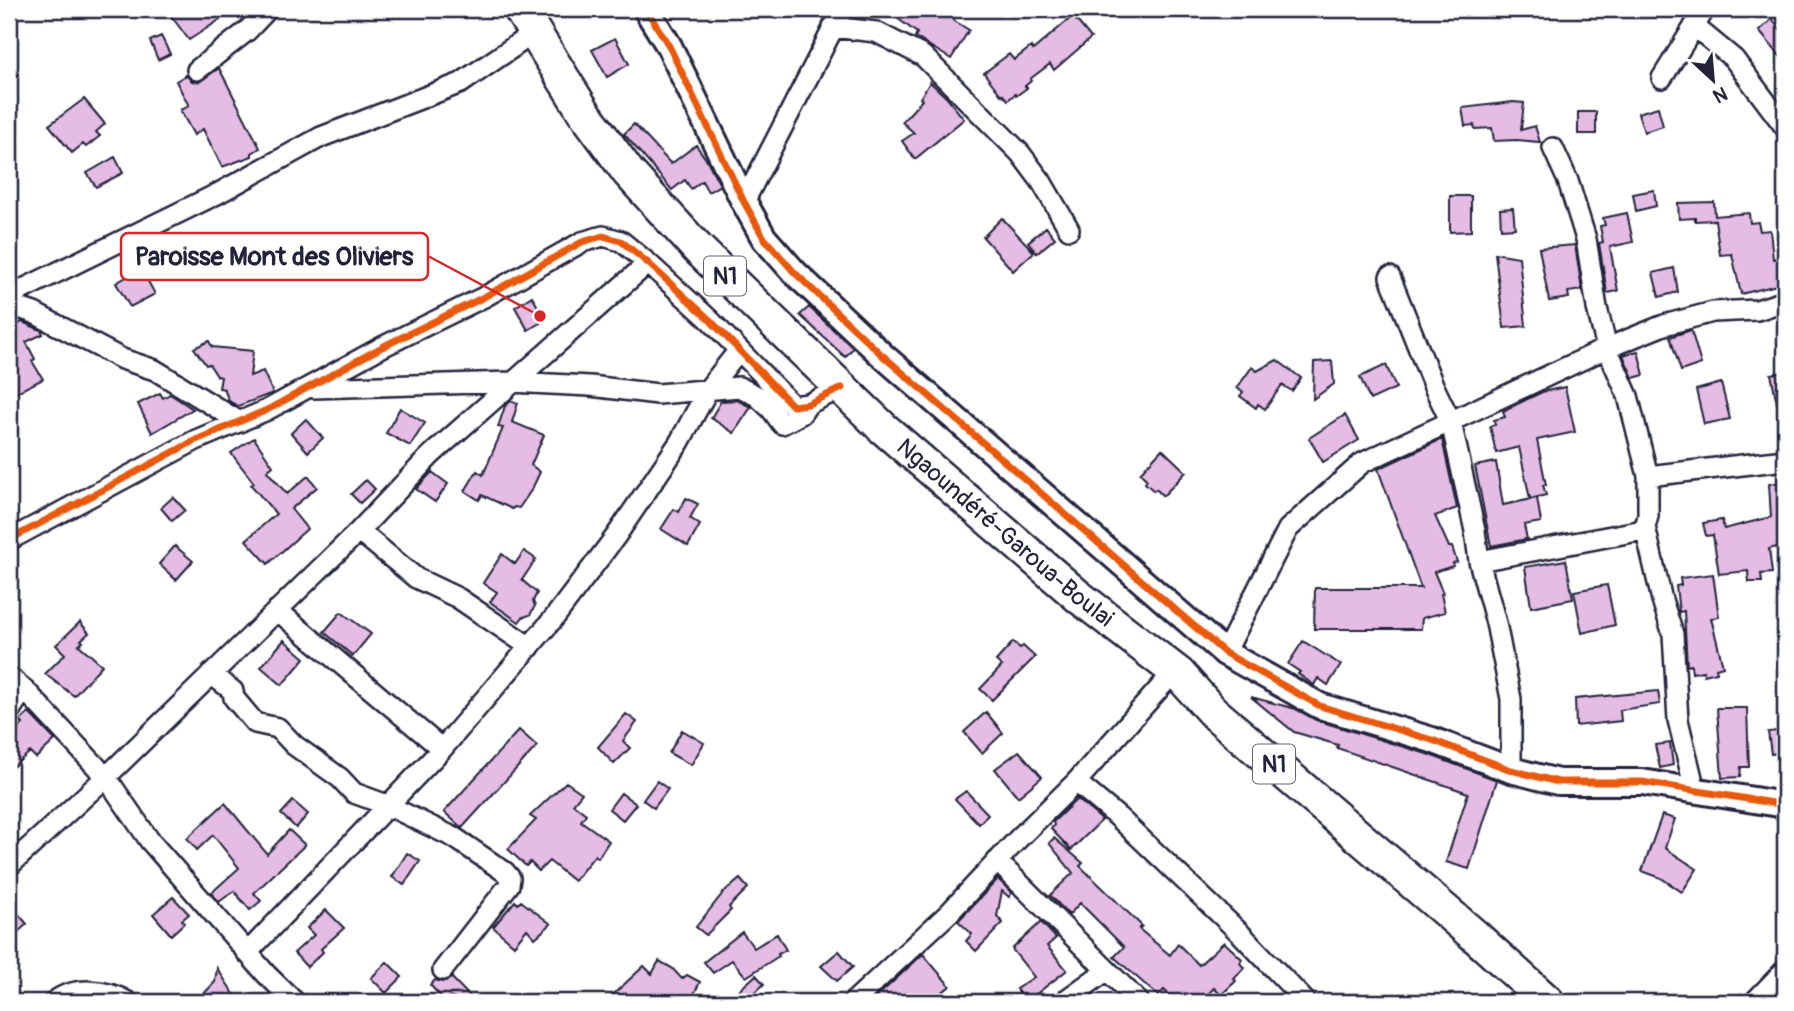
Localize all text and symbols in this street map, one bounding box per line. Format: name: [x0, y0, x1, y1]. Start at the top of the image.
north arrow: [1678, 46, 1748, 116]
text: N: [1709, 81, 1731, 108]
callout: Paroisse Mont des Oliviers: [121, 233, 428, 280]
text: Paroisse Mont des Oliviers: [135, 241, 414, 273]
road number: N1: [704, 256, 746, 296]
street label: Ngaoundéré-Garoua-Boulai: [891, 432, 1119, 633]
road number: N1: [1253, 744, 1295, 784]

